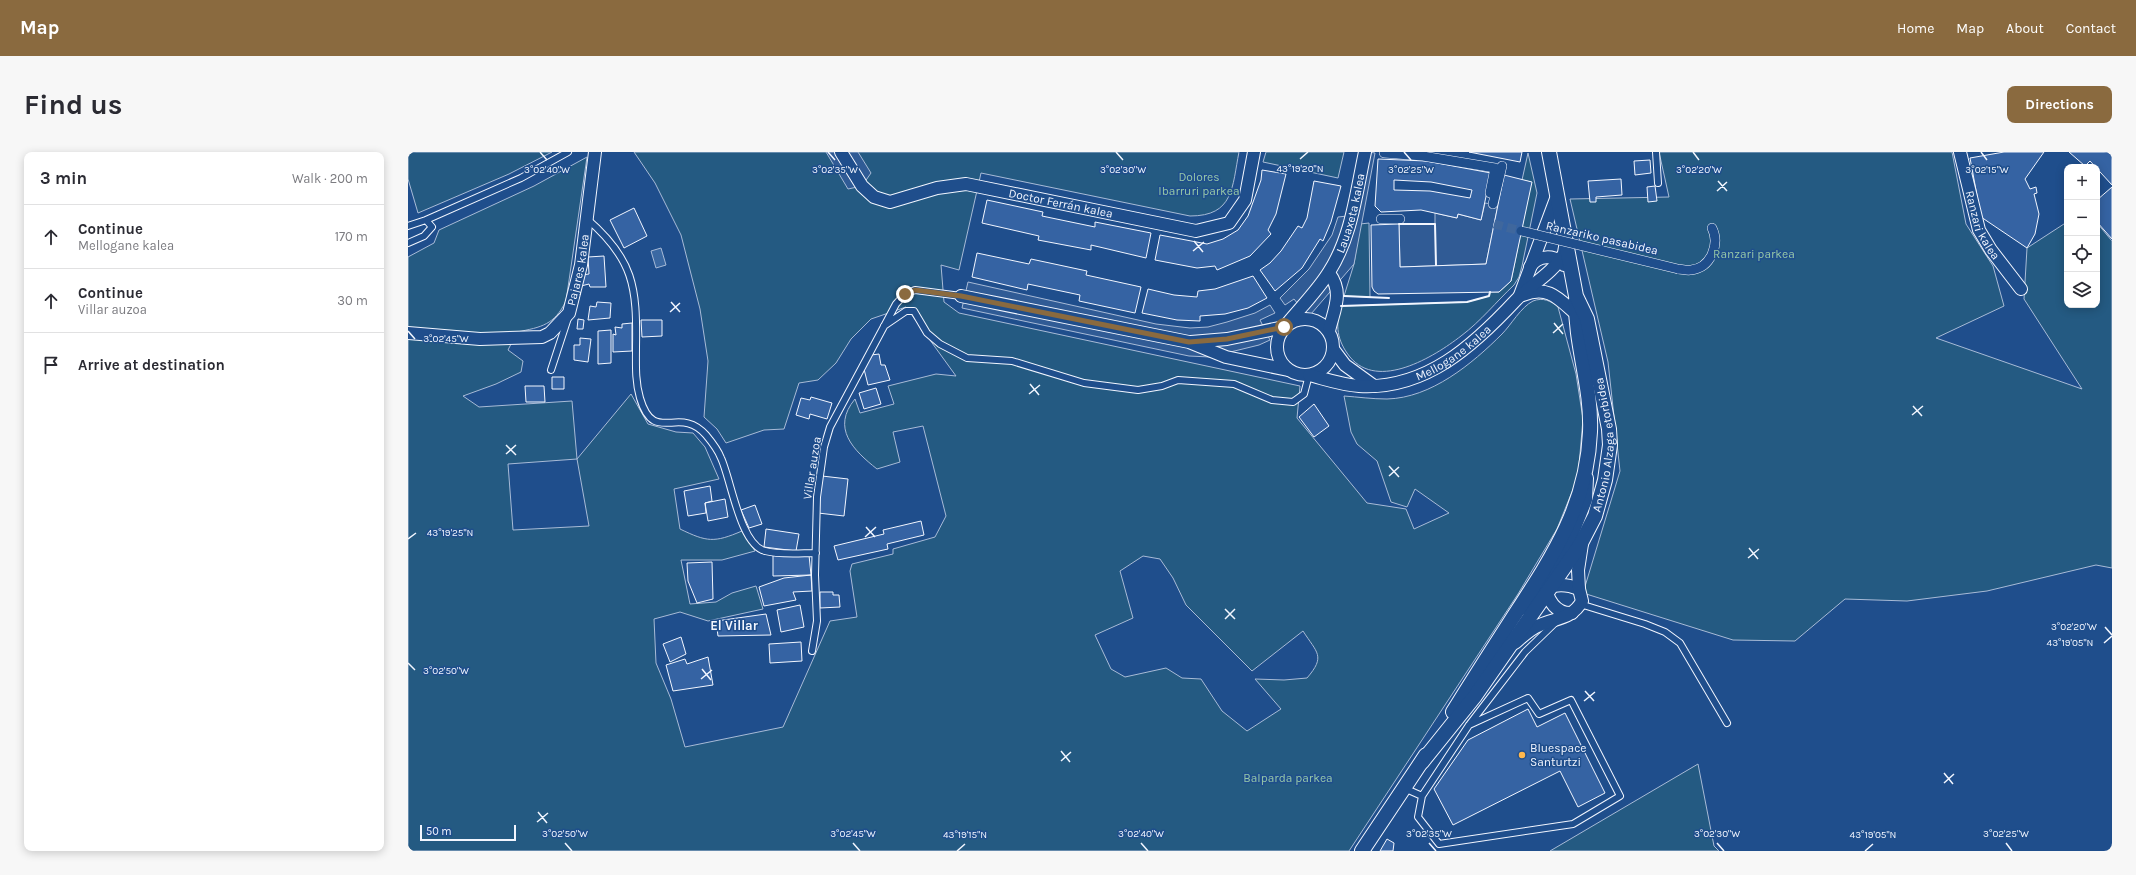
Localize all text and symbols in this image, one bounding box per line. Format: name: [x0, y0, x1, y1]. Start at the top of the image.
text: Map: [20, 17, 59, 39]
text: Home: [1897, 20, 1934, 37]
text: Map: [1956, 20, 1984, 37]
text: About: [2006, 20, 2044, 37]
text: Contact: [2066, 20, 2116, 37]
button: Directions: [2007, 86, 2112, 123]
text: Find us: [24, 88, 123, 121]
text: 43°19'20"N: [1277, 163, 1323, 175]
text: 3°02'40"W: [524, 164, 570, 176]
text: 3°02'35"W: [812, 164, 858, 176]
text: 3°02'30"W: [1100, 164, 1146, 176]
text: 3°02'25"W: [1388, 164, 1434, 176]
text: 3°02'20"W: [1676, 164, 1722, 176]
text: 3°02'15"W: [1965, 164, 2009, 176]
map controls: [2064, 164, 2100, 308]
button: +: [2064, 164, 2100, 200]
text: 3 min: [40, 168, 87, 188]
park label: Dolores Ibarruri parkea: [1158, 170, 1240, 198]
text: Walk · 200 m: [292, 171, 368, 186]
street label: Lauaxeta kalea: [1333, 172, 1368, 255]
street label: Doctor Ferrán kalea: [1007, 186, 1114, 221]
street label: Ranzari kalea: [1963, 189, 2003, 262]
button: −: [2064, 200, 2100, 236]
street label: Ranzariko pasabidea: [1545, 218, 1659, 258]
text: Continue: [78, 220, 143, 238]
icon: ahead: [40, 226, 62, 248]
text: 170 m: [335, 229, 368, 244]
street label: Pajares kalea: [564, 233, 592, 307]
button: locate: [2064, 236, 2100, 272]
text: Mellogane kalea: [78, 238, 174, 253]
park label: Ranzari parkea: [1713, 247, 1795, 261]
button: layers: [2064, 272, 2100, 308]
text: Continue: [78, 284, 143, 302]
route end: [896, 285, 914, 303]
icon: ahead: [40, 290, 62, 312]
text: 30 m: [337, 293, 368, 308]
text: Villar auzoa: [78, 302, 147, 317]
route start: [1275, 318, 1293, 336]
street label: Mellogane kalea: [1413, 322, 1494, 384]
text: 3°02'45"W: [423, 333, 469, 345]
icon: arrive: [40, 354, 62, 376]
text: Arrive at destination: [78, 356, 225, 374]
street label: Antonio Alzaga etorbidea: [1589, 376, 1617, 514]
street label: Villar auzoa: [800, 436, 824, 500]
text: 43°19'25"N: [427, 527, 473, 539]
district label: El Villar: [710, 618, 759, 633]
text: 3°02'20"W: [2051, 621, 2097, 633]
text: 43°19'05"N: [2047, 637, 2093, 649]
text: 3°02'50"W: [423, 665, 469, 677]
place label: Bluespace Santurtzi: [1530, 741, 1587, 769]
marker: Bluespace Santurtzi: [1517, 750, 1527, 760]
park label: Balparda parkea: [1243, 771, 1333, 785]
scale bar: [420, 823, 516, 842]
text: 50 m: [426, 825, 452, 838]
text: 3°02'50"W: [542, 828, 588, 840]
text: 3°02'45"W: [830, 828, 876, 840]
text: 3°02'40"W: [1118, 828, 1164, 840]
text: 3°02'35"W: [1406, 828, 1452, 840]
text: 3°02'30"W: [1694, 828, 1740, 840]
text: 3°02'25"W: [1983, 828, 2029, 840]
text: 43°19'15"N: [943, 829, 987, 841]
text: 43°19'05"N: [1850, 829, 1896, 841]

